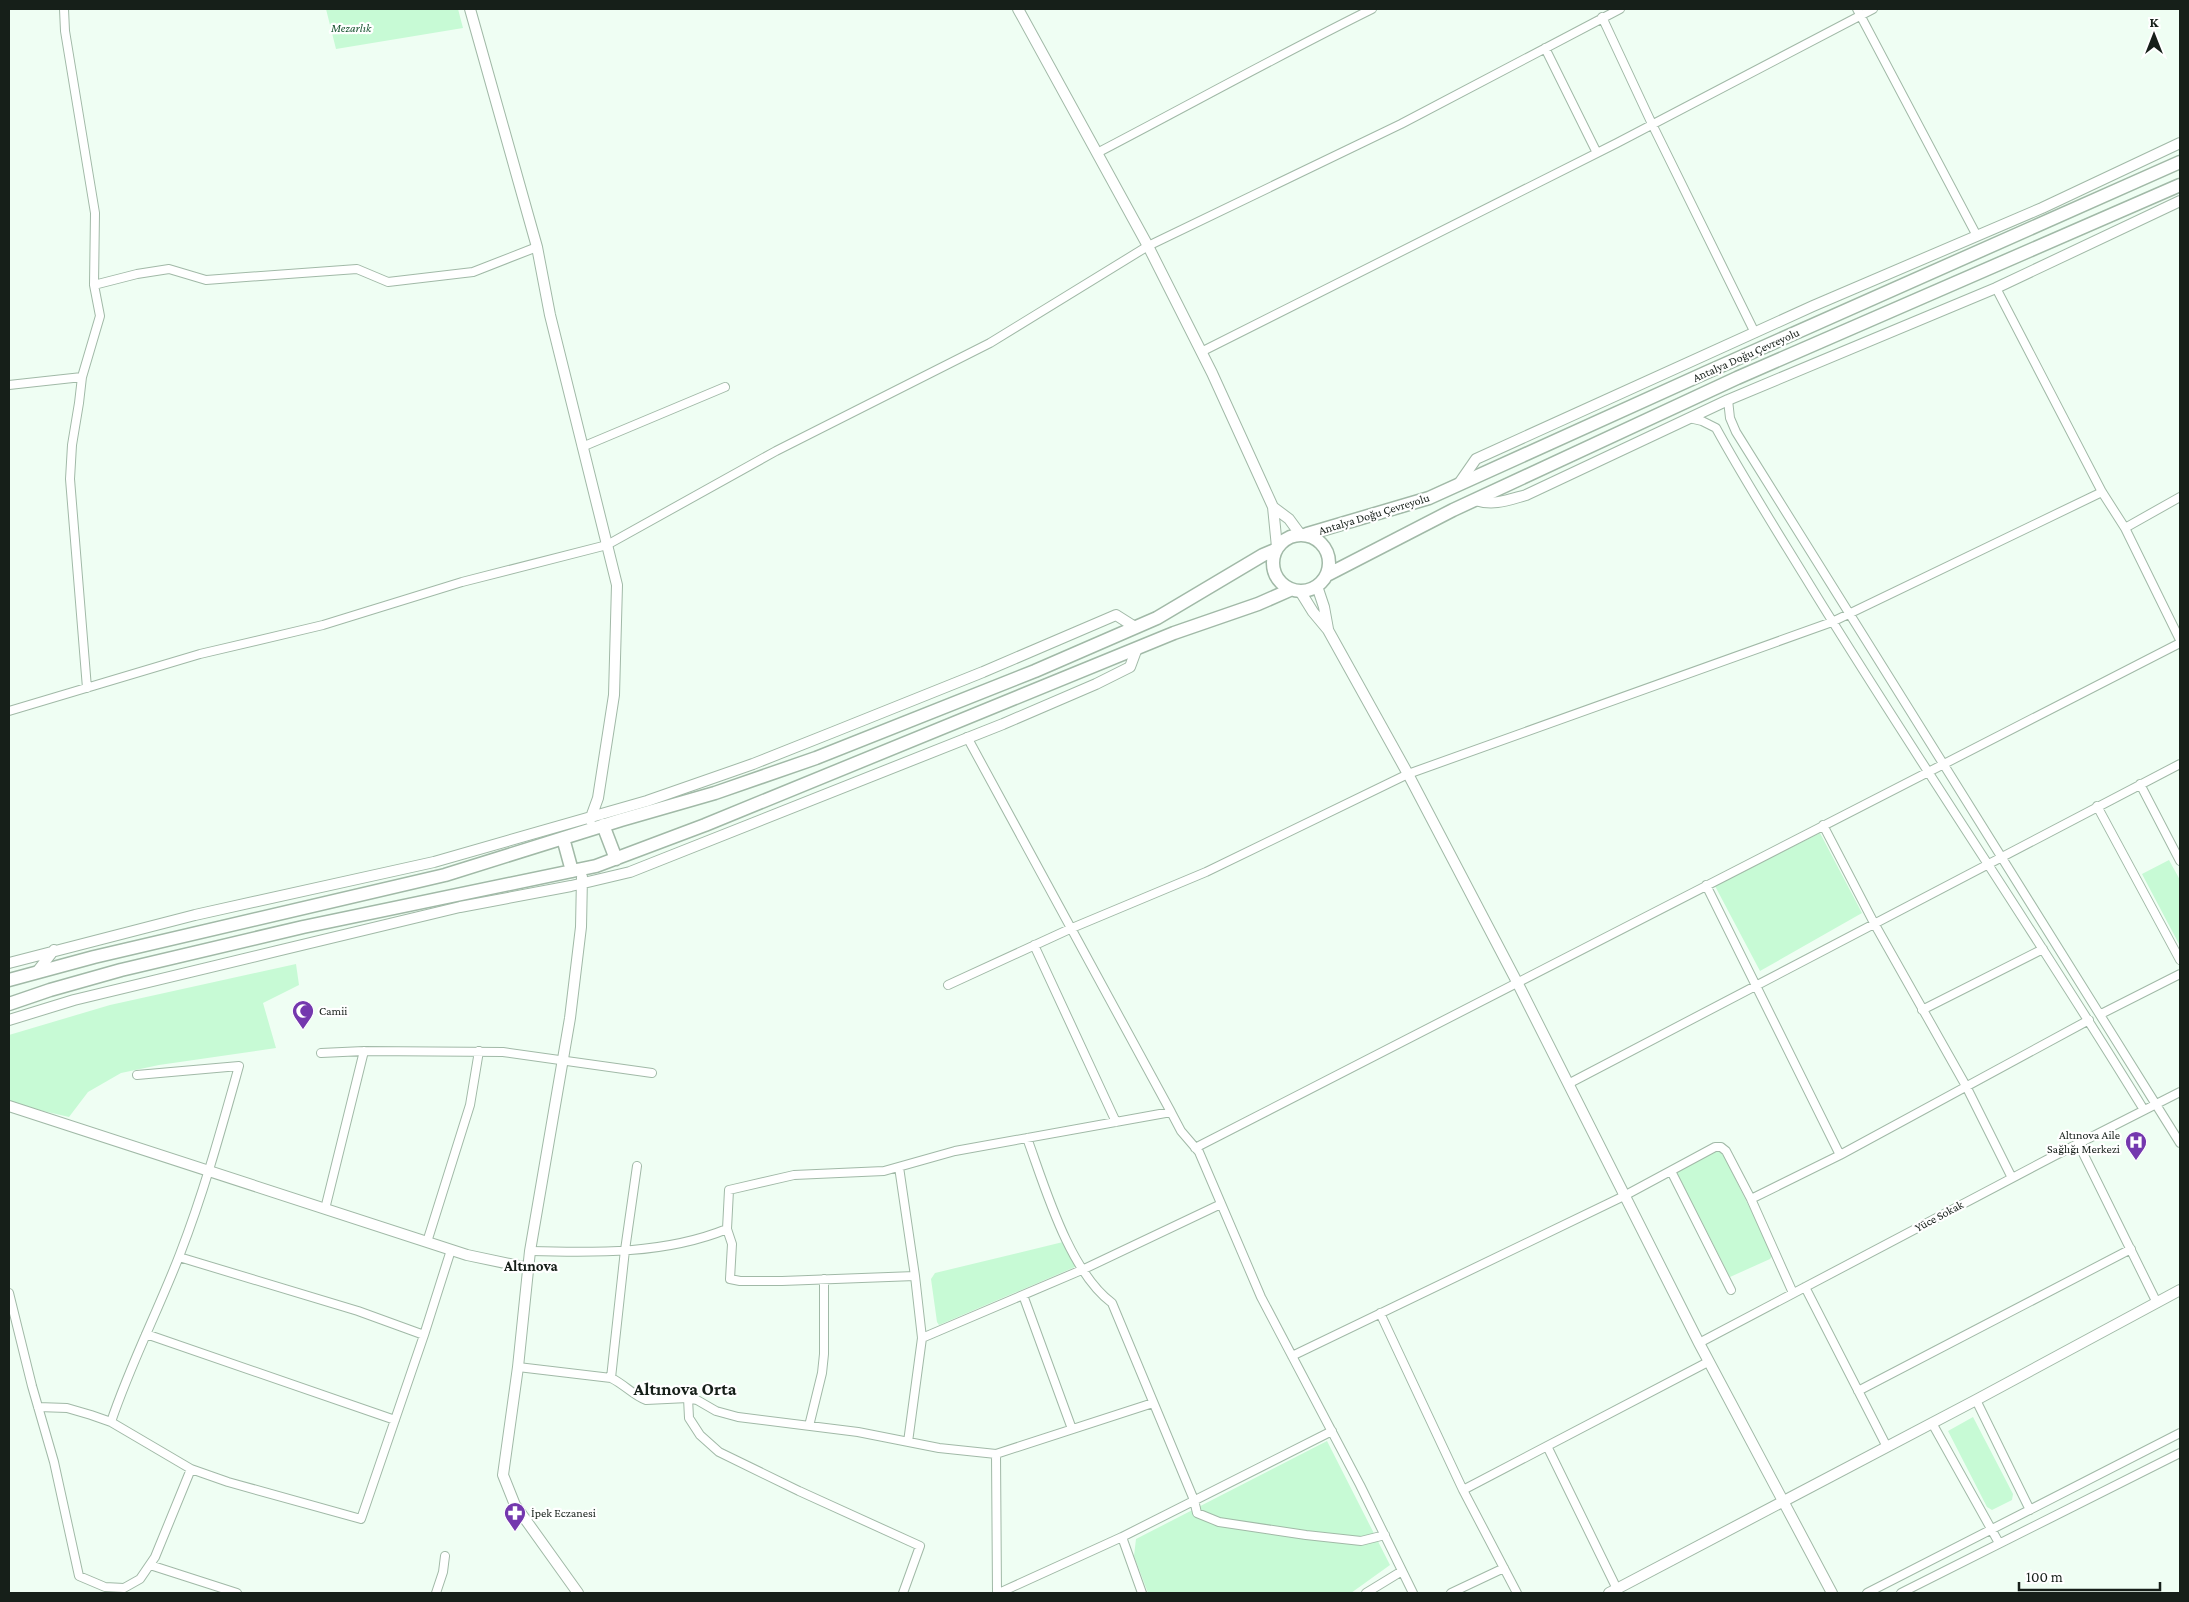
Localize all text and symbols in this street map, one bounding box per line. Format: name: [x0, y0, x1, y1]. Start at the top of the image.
north arrow: [2129, 10, 2179, 60]
text: K: [2150, 14, 2160, 30]
park label: Mezarlık: [330, 21, 372, 35]
street label: Antalya Doğu Çevreyolu: [1690, 325, 1802, 385]
street label: Antalya Doğu Çevreyolu: [1317, 490, 1432, 538]
mosque icon: Camii: [291, 999, 315, 1030]
place label: Camii: [319, 1004, 348, 1018]
place label: Altınova Aile Sağlığı Merkezi: [2047, 1128, 2120, 1156]
hospital icon: Altınova Aile Sağlığı Merkezi: [2124, 1130, 2148, 1161]
street label: Yüce Sokak: [1912, 1197, 1966, 1235]
district label: Altınova: [503, 1258, 559, 1274]
district label: Altınova Orta: [633, 1379, 737, 1399]
pharmacy icon: İpek Eczanesi: [503, 1501, 527, 1532]
place label: İpek Eczanesi: [531, 1506, 596, 1520]
scale bar: [2019, 1560, 2160, 1592]
text: 100 m: [2026, 1569, 2063, 1585]

